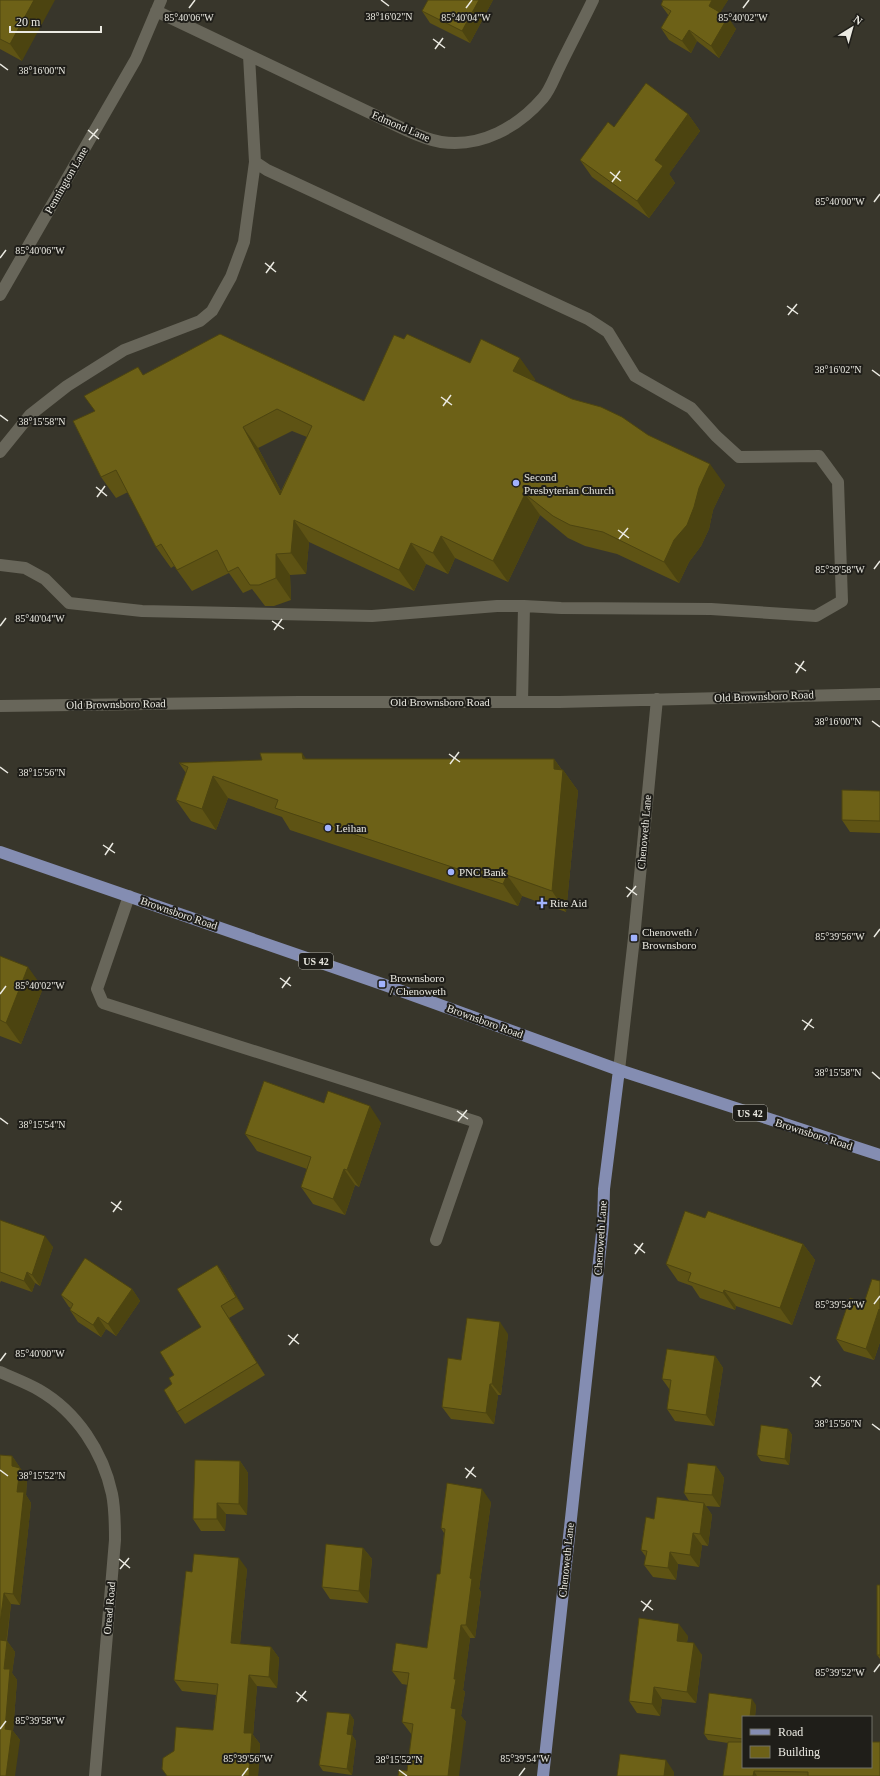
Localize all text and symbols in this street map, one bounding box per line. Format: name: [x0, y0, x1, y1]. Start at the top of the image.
scale bar: [10, 8, 101, 34]
north arrow: [832, 8, 872, 48]
text: 38°16'02"N: [365, 11, 413, 22]
text: 85°40'06"W: [164, 12, 214, 23]
text: 85°40'04"W: [441, 12, 491, 23]
text: 85°40'02"W: [718, 12, 768, 23]
text: N: [851, 13, 865, 27]
text: 20 m: [16, 15, 41, 29]
text: 38°16'00"N: [18, 65, 66, 76]
street label: Edmond Lane: [370, 108, 432, 144]
street label: Pennington Lane: [42, 144, 90, 215]
text: 85°40'00"W: [815, 196, 865, 207]
text: 85°40'06"W: [15, 245, 65, 256]
text: 38°16'02"N: [814, 364, 862, 375]
text: 38°15'58"N: [18, 416, 66, 427]
place label: Second Presbyterian Church: [524, 471, 615, 496]
marker: Second Presbyterian Church: [511, 478, 521, 488]
text: 85°39'58"W: [815, 564, 865, 575]
text: 85°40'04"W: [15, 613, 65, 624]
street label: Old Brownsboro Road: [714, 688, 814, 704]
street label: Old Brownsboro Road: [390, 696, 490, 708]
street label: Old Brownsboro Road: [66, 697, 166, 711]
text: 38°16'00"N: [814, 716, 862, 727]
text: 38°15'56"N: [18, 767, 66, 778]
street label: Chenoweth Lane: [635, 794, 653, 870]
place label: Leihan: [336, 822, 367, 834]
marker: Leihan: [323, 823, 333, 833]
place label: PNC Bank: [459, 866, 507, 878]
marker: PNC Bank: [446, 867, 456, 877]
street label: Brownsboro Road: [139, 894, 219, 932]
place label: Rite Aid: [550, 897, 587, 909]
marker: Rite Aid: [537, 898, 547, 908]
place label: Chenoweth / Brownsboro: [642, 926, 699, 951]
text: 85°39'56"W: [815, 931, 865, 942]
marker: Chenoweth / Brownsboro: [629, 933, 639, 943]
road number: US 42: [299, 953, 333, 969]
place label: Brownsboro / Chenoweth: [390, 972, 446, 997]
marker: Brownsboro / Chenoweth: [377, 979, 387, 989]
text: 85°40'02"W: [15, 980, 65, 991]
street label: Brownsboro Road: [445, 1002, 525, 1041]
text: 38°15'58"N: [814, 1067, 862, 1078]
road number: US 42: [733, 1105, 767, 1121]
street label: Brownsboro Road: [774, 1116, 855, 1152]
text: 38°15'54"N: [18, 1119, 66, 1130]
street label: Chenoweth Lane: [591, 1200, 609, 1276]
text: 85°39'54"W: [815, 1299, 865, 1310]
text: 85°40'00"W: [15, 1348, 65, 1359]
text: 38°15'56"N: [814, 1418, 862, 1429]
text: 38°15'52"N: [18, 1470, 66, 1481]
street label: Chenoweth Lane: [556, 1522, 576, 1598]
street label: Oread Road: [101, 1581, 117, 1635]
text: 85°39'52"W: [815, 1667, 865, 1678]
text: 85°39'58"W: [15, 1715, 65, 1726]
legend: [742, 1716, 872, 1768]
text: Road: [778, 1725, 803, 1739]
text: Building: [778, 1745, 820, 1759]
text: 85°39'56"W: [223, 1753, 273, 1764]
text: 85°39'54"W: [500, 1753, 550, 1764]
text: 38°15'52"N: [375, 1754, 423, 1765]

